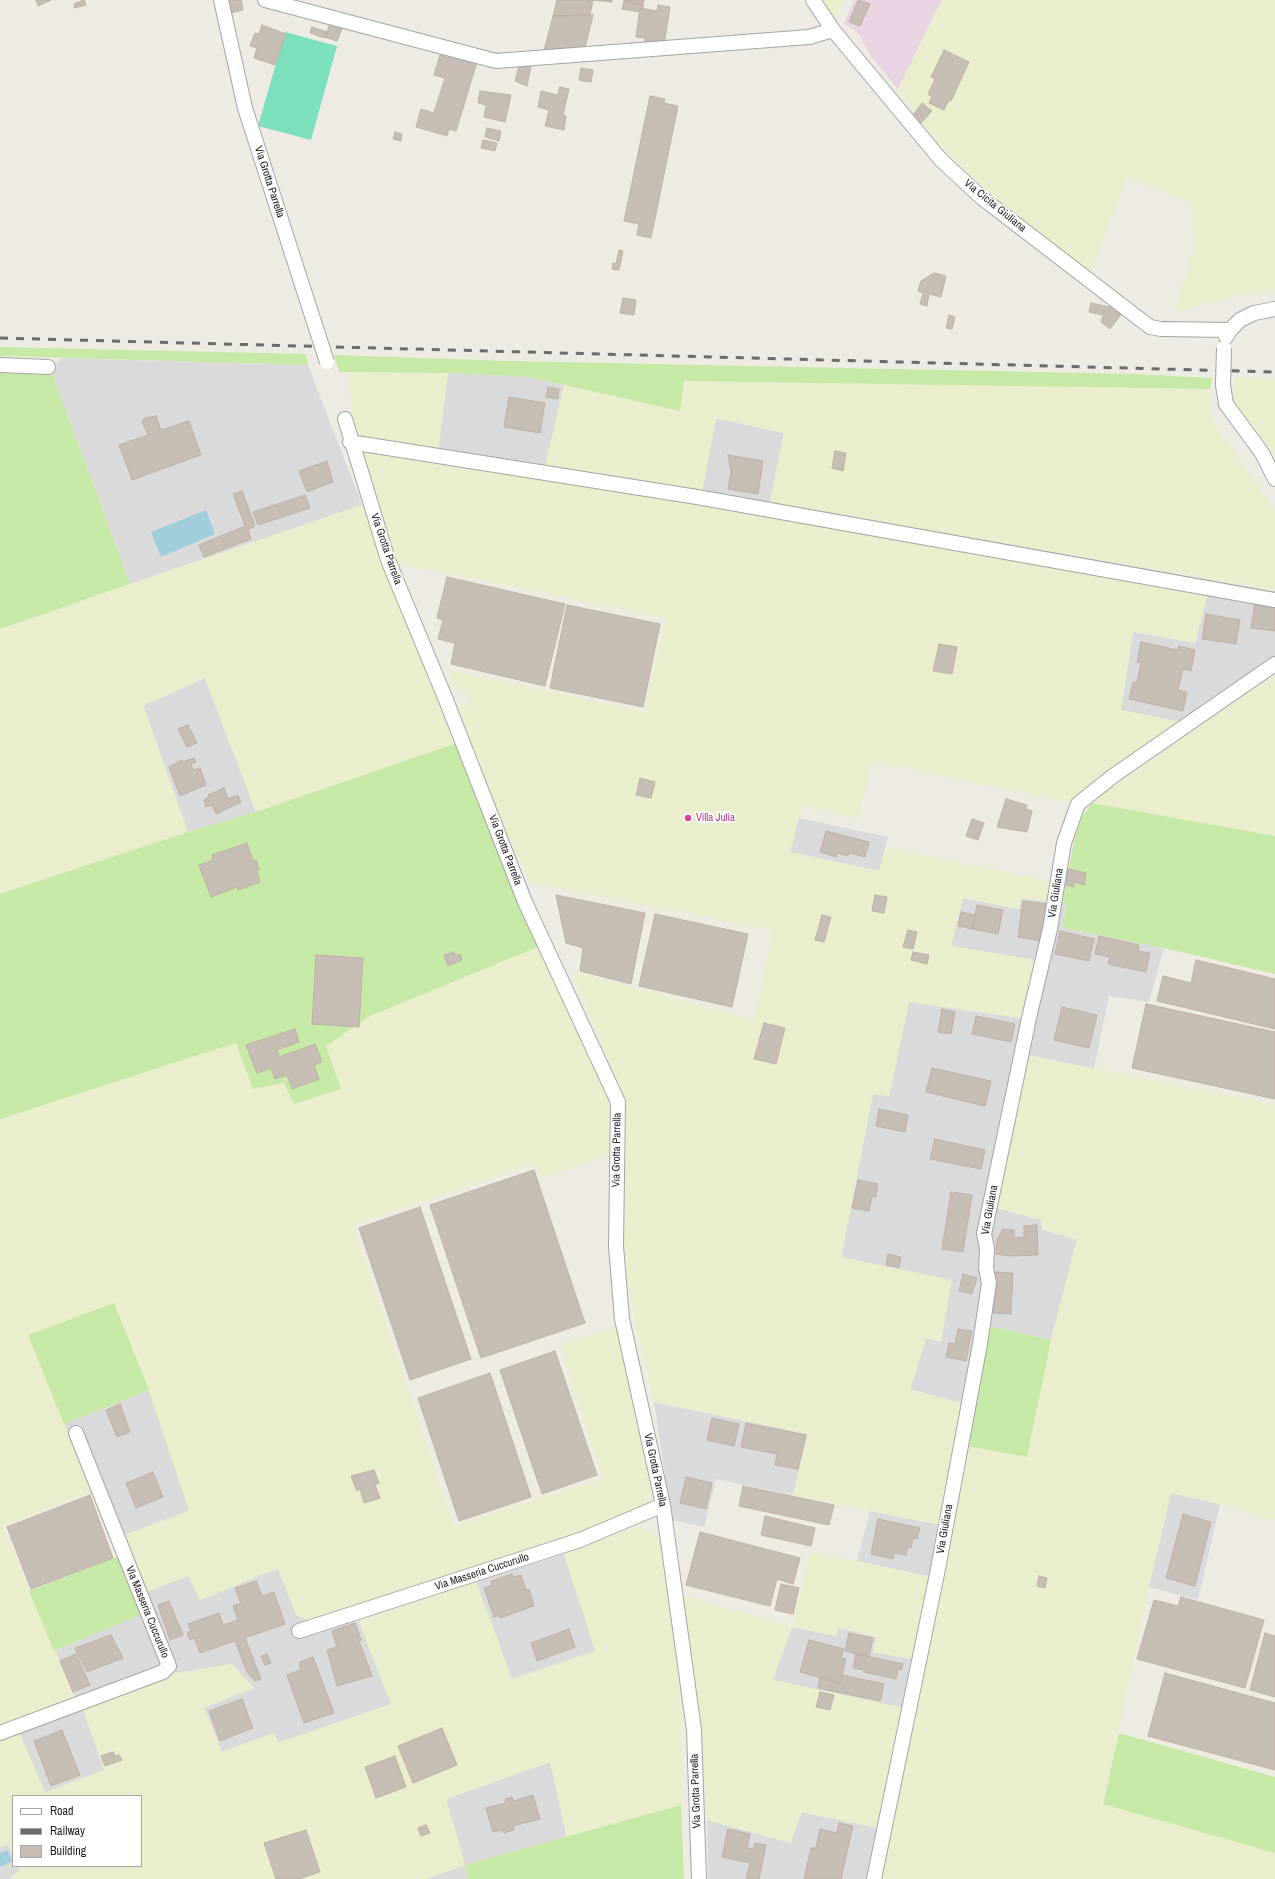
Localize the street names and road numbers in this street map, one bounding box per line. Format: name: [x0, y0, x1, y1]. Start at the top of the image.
street label: Via Grotta Parrella: [251, 145, 287, 219]
street label: Via Cicita Giuliana: [961, 177, 1029, 235]
street label: Via Grotta Parrella: [368, 512, 404, 586]
street label: Via Grotta Parrella: [485, 813, 525, 887]
street label: Via Giuliana: [1046, 867, 1066, 919]
street label: Via Grotta Parrella: [610, 1113, 624, 1187]
street label: Via Giuliana: [979, 1184, 1001, 1236]
street label: Via Grotta Parrella: [641, 1432, 669, 1508]
street label: Via Giuliana: [934, 1503, 956, 1555]
street label: Via Masseria Cuccurullo: [433, 1551, 531, 1593]
street label: Via Masseria Cuccurullo: [123, 1564, 171, 1660]
street label: Via Grotta Parrella: [688, 1754, 704, 1828]

